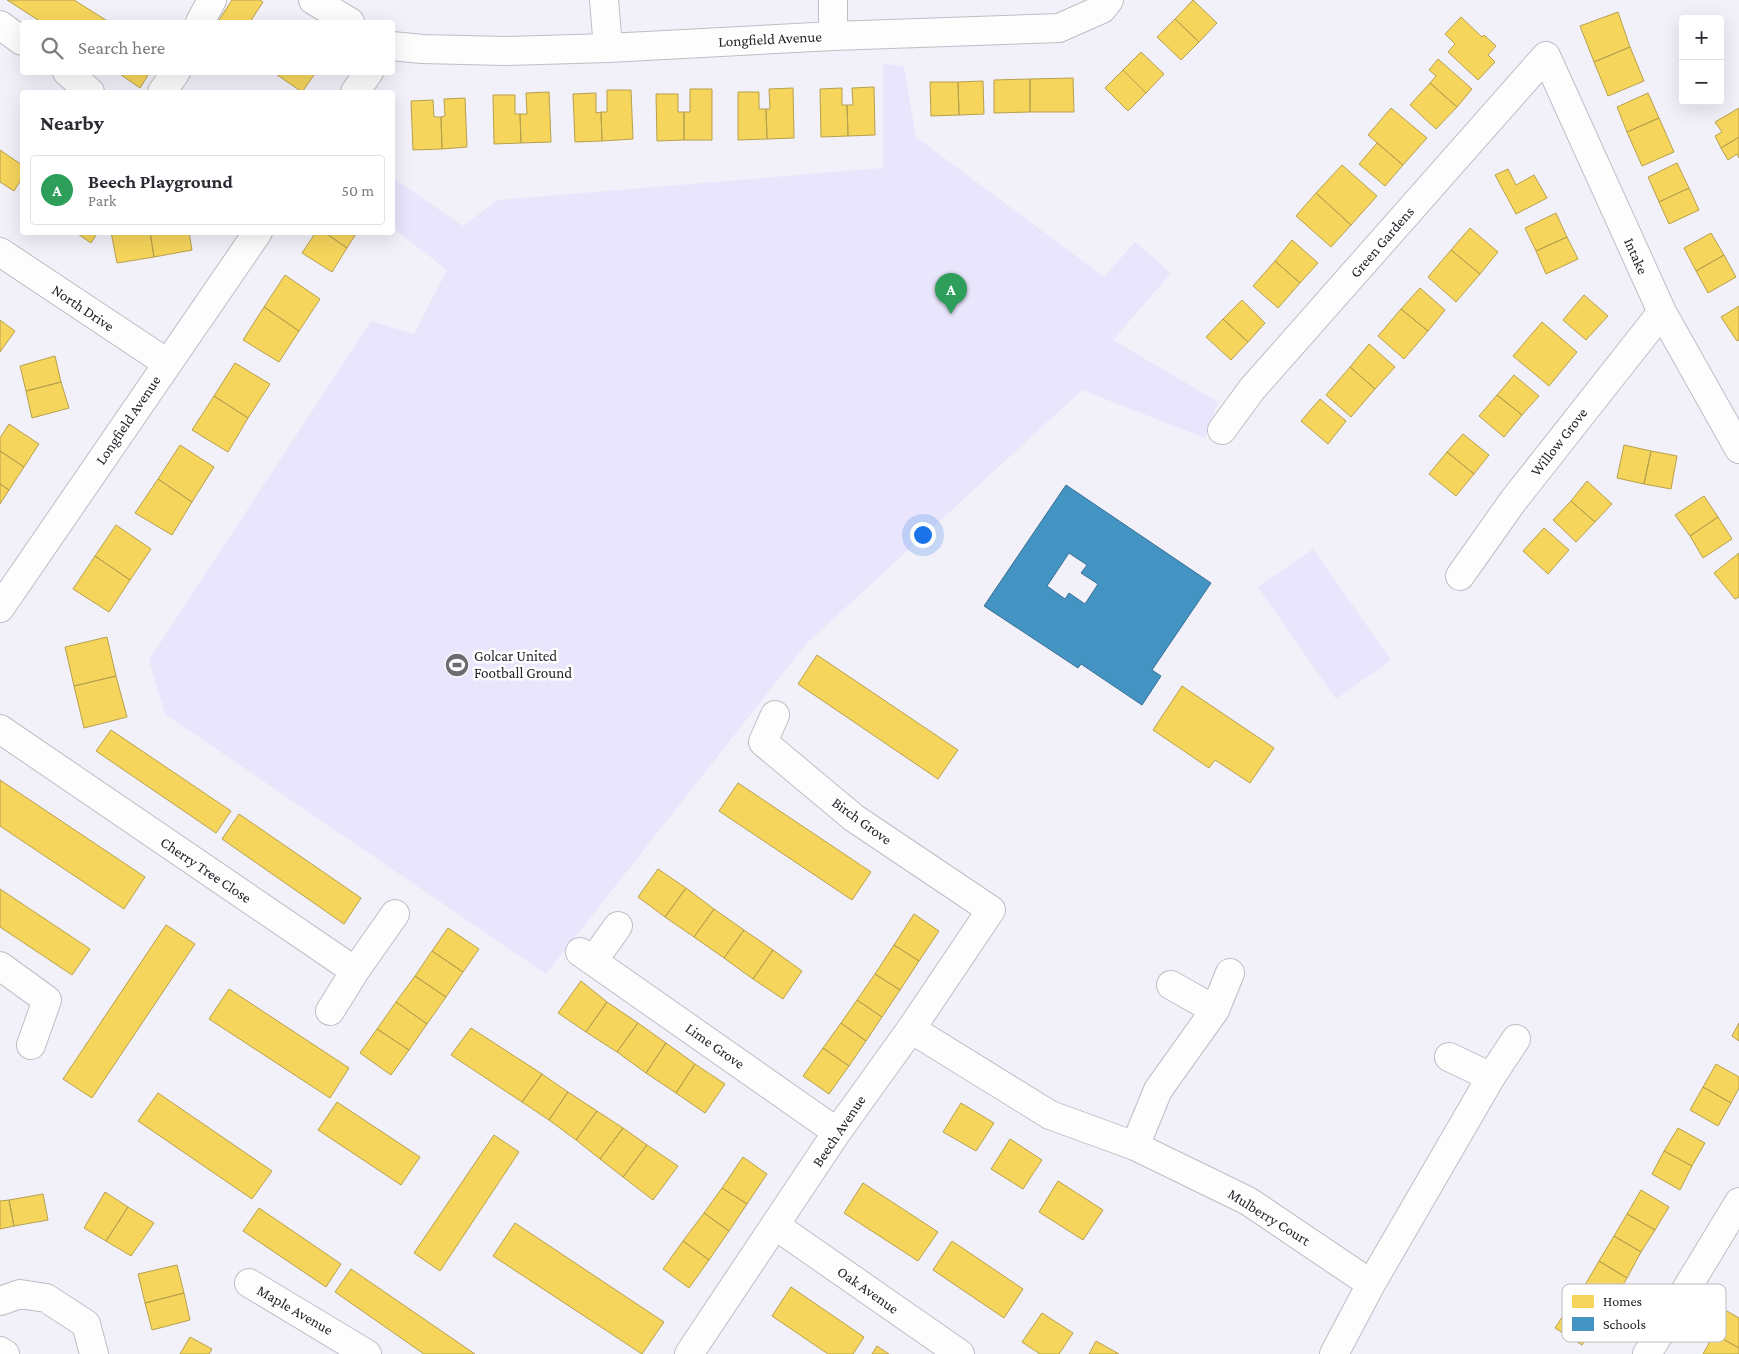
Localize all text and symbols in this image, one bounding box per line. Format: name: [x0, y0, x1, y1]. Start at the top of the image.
map controls: [1679, 15, 1724, 105]
button: +: [1679, 15, 1724, 60]
search box: [20, 20, 395, 75]
street label: Longfield Avenue: [718, 28, 823, 51]
icon: search: [38, 34, 66, 62]
text: Search here: [78, 37, 165, 58]
button: −: [1679, 60, 1724, 105]
text: Nearby: [40, 111, 104, 135]
text: Beech Playground: [88, 171, 233, 192]
text: A: [52, 182, 62, 199]
text: 50 m: [342, 182, 374, 199]
text: Park: [88, 192, 116, 209]
street label: Green Gardens: [1347, 203, 1417, 281]
street label: Intake: [1621, 235, 1651, 277]
pin: A: [935, 273, 967, 314]
street label: North Drive: [49, 282, 117, 335]
street label: Longfield Avenue: [92, 372, 165, 468]
street label: Willow Grove: [1527, 404, 1591, 479]
your location: [910, 522, 936, 548]
place label: Golcar United Football Ground: [474, 648, 572, 681]
sports icon: Golcar United Football Ground: [444, 652, 470, 678]
street label: Birch Grove: [829, 794, 895, 848]
street label: Cherry Tree Close: [157, 834, 255, 907]
street label: Lime Grove: [682, 1020, 748, 1072]
street label: Beech Avenue: [809, 1092, 869, 1170]
street label: Mulberry Court: [1225, 1185, 1314, 1250]
street label: Oak Avenue: [834, 1263, 902, 1317]
street label: Maple Avenue: [254, 1282, 336, 1339]
legend: [1562, 1284, 1726, 1342]
text: Homes: [1603, 1293, 1642, 1309]
text: Schools: [1603, 1316, 1646, 1332]

